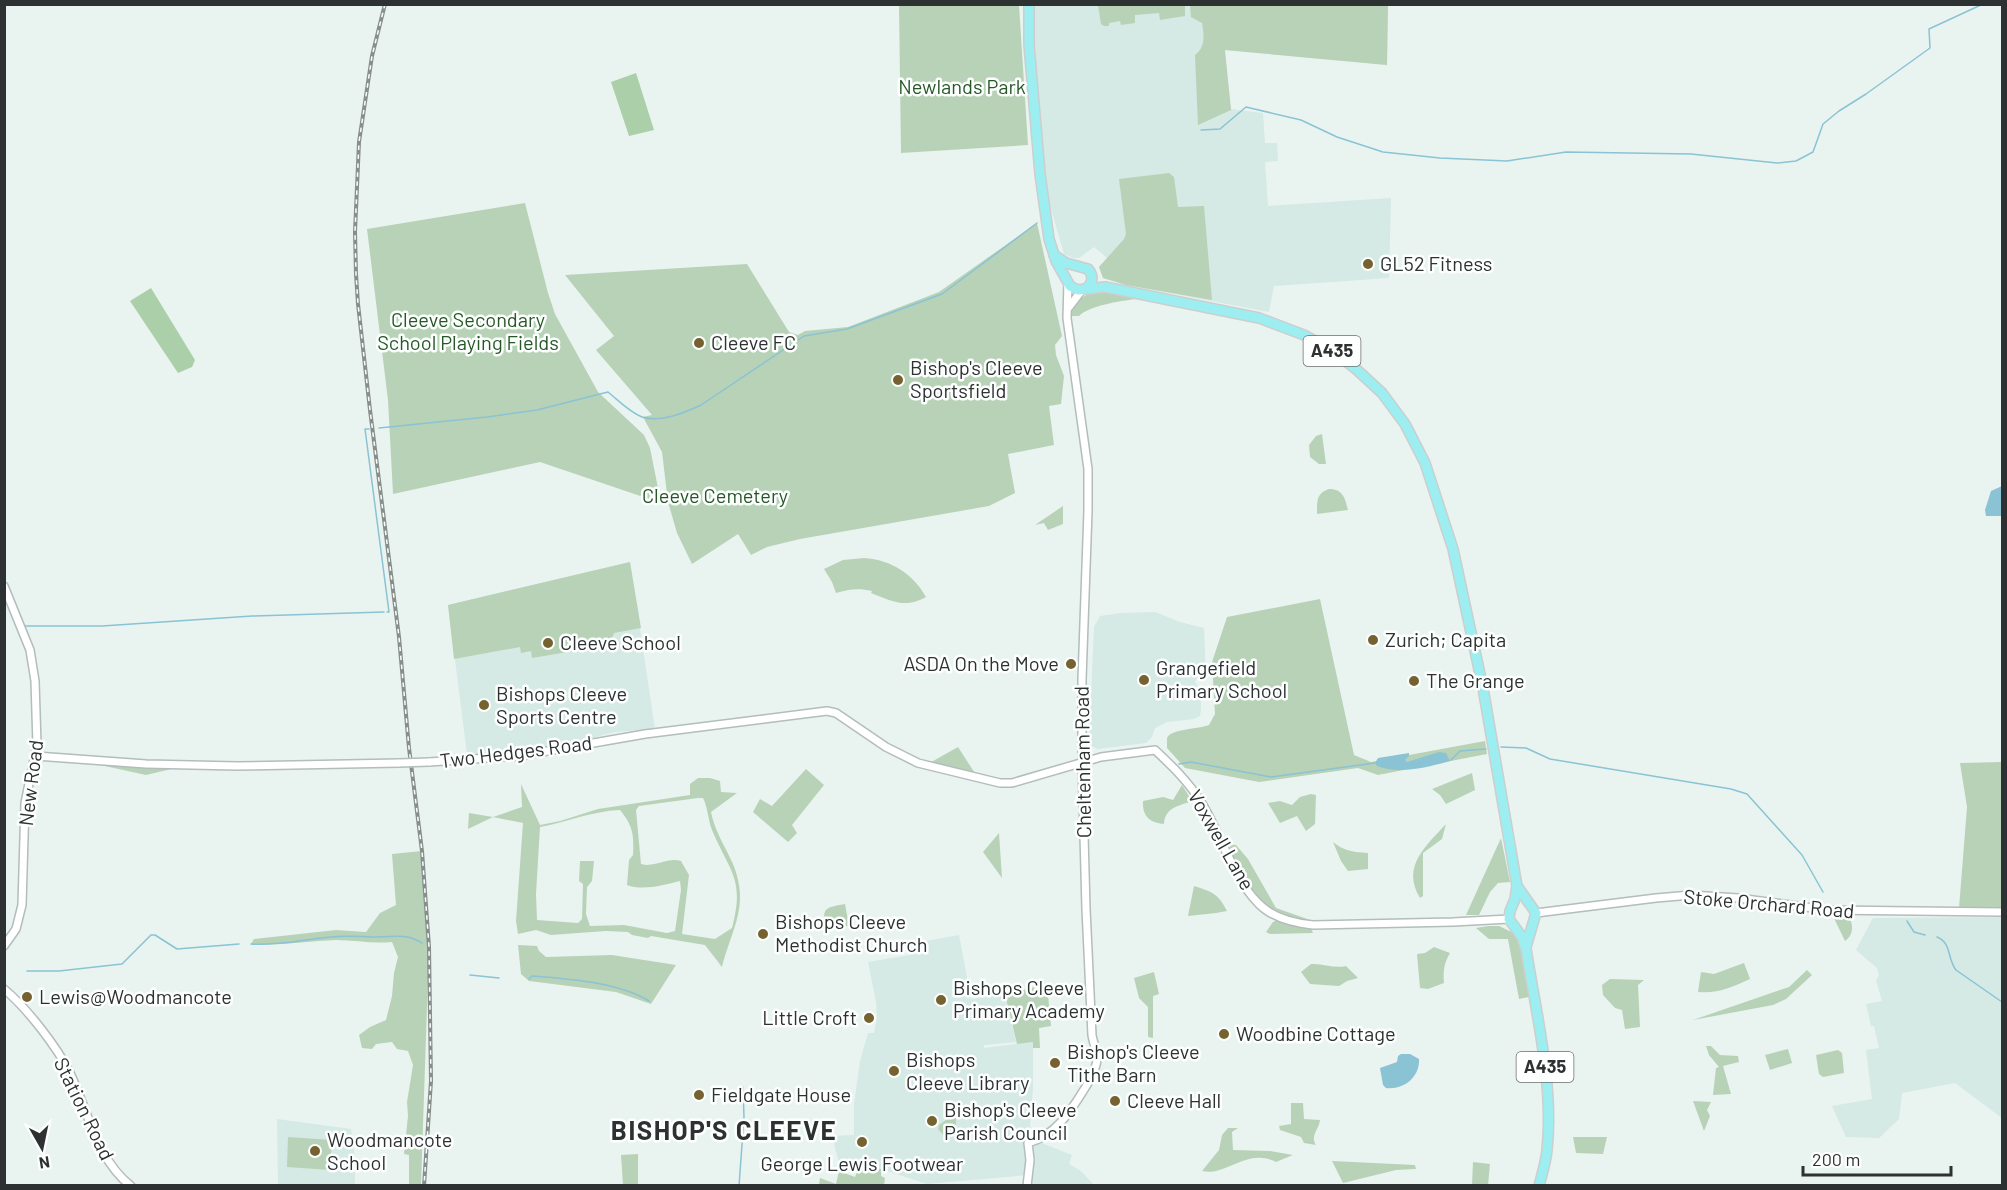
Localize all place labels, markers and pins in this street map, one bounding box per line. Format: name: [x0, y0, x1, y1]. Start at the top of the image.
place label: GL52 Fitness: [1380, 251, 1492, 275]
marker: GL52 Fitness: [1361, 257, 1375, 271]
place label: Cleeve FC: [711, 330, 796, 354]
marker: Cleeve FC: [692, 336, 706, 350]
place label: Bishop's Cleeve Sportsfield: [910, 355, 1043, 402]
marker: Bishop's Cleeve Sportsfield: [891, 373, 905, 387]
place label: Zurich; Capita: [1385, 627, 1506, 651]
place label: Cleeve School: [560, 630, 681, 654]
marker: Zurich; Capita: [1366, 633, 1380, 647]
marker: Cleeve School: [541, 636, 555, 650]
place label: ASDA On the Move: [903, 651, 1059, 675]
place label: Grangefield Primary School: [1156, 655, 1287, 702]
marker: ASDA On the Move: [1064, 657, 1078, 671]
place label: The Grange: [1426, 668, 1525, 692]
marker: Grangefield Primary School: [1137, 673, 1151, 687]
marker: The Grange: [1407, 674, 1421, 688]
place label: Bishops Cleeve Sports Centre: [496, 681, 627, 728]
marker: Bishops Cleeve Sports Centre: [477, 698, 491, 712]
place label: Bishops Cleeve Methodist Church: [775, 909, 928, 956]
marker: Bishops Cleeve Methodist Church: [756, 927, 770, 941]
place label: Bishops Cleeve Primary Academy: [953, 975, 1105, 1022]
place label: Lewis@Woodmancote: [39, 984, 232, 1008]
marker: Lewis@Woodmancote: [20, 990, 34, 1004]
marker: Bishops Cleeve Primary Academy: [934, 993, 948, 1007]
place label: Little Croft: [762, 1005, 857, 1029]
marker: Little Croft: [862, 1011, 876, 1025]
place label: Woodbine Cottage: [1236, 1021, 1396, 1045]
marker: Woodbine Cottage: [1217, 1027, 1231, 1041]
place label: Bishop's Cleeve Tithe Barn: [1067, 1039, 1200, 1086]
place label: Bishops Cleeve Library: [906, 1047, 1030, 1094]
marker: Bishop's Cleeve Tithe Barn: [1048, 1056, 1062, 1070]
marker: Bishops Cleeve Library: [887, 1064, 901, 1078]
place label: Fieldgate House: [711, 1082, 851, 1106]
marker: Fieldgate House: [692, 1088, 706, 1102]
place label: Cleeve Hall: [1127, 1088, 1221, 1112]
marker: Cleeve Hall: [1108, 1094, 1122, 1108]
place label: Bishop's Cleeve Parish Council: [944, 1097, 1077, 1144]
marker: Bishop's Cleeve Parish Council: [925, 1114, 939, 1128]
place label: Woodmancote School: [327, 1127, 452, 1174]
marker: George Lewis Footwear: [855, 1135, 869, 1149]
marker: Woodmancote School: [308, 1144, 322, 1158]
place label: George Lewis Footwear: [761, 1151, 963, 1175]

